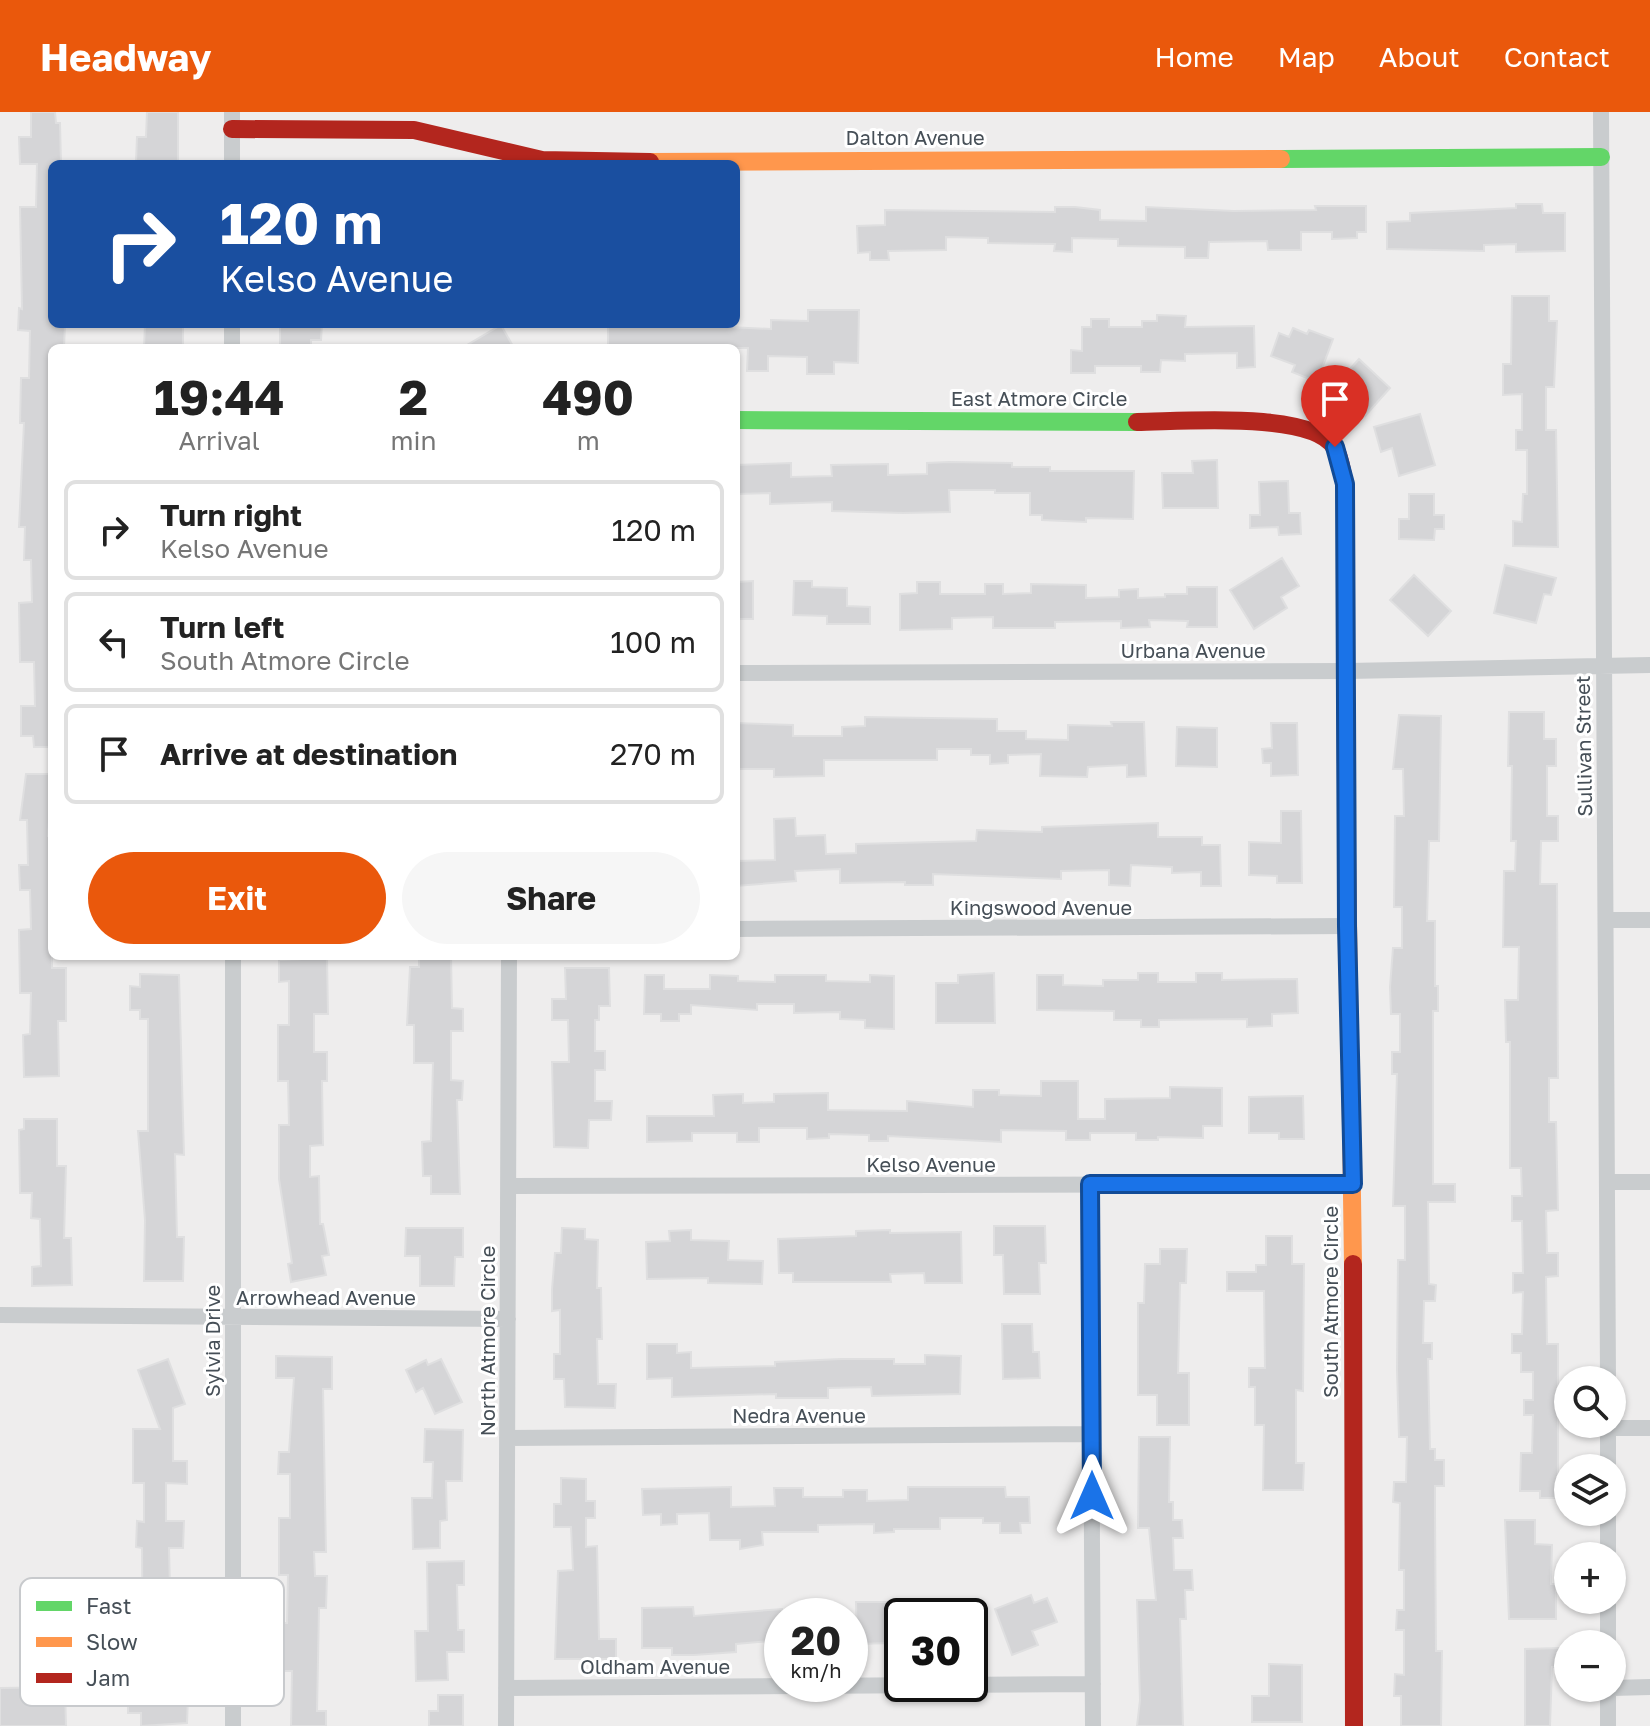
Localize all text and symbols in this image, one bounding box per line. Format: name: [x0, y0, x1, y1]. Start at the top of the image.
text: Headway: [40, 34, 212, 79]
text: Home: [1155, 40, 1234, 73]
text: Map: [1278, 40, 1335, 73]
text: About: [1379, 40, 1460, 73]
text: Contact: [1504, 40, 1610, 73]
street label: Dalton Avenue: [845, 125, 985, 149]
text: 120 m: [220, 189, 382, 256]
icon: right: [88, 192, 192, 296]
text: Kelso Avenue: [220, 257, 453, 300]
pin: [1301, 365, 1369, 447]
text: 19:44: [154, 368, 285, 426]
text: 2: [399, 368, 428, 426]
text: 490: [542, 368, 634, 426]
icon: arrive: [1313, 377, 1357, 421]
street label: East Atmore Circle: [951, 386, 1127, 410]
text: Arrival: [178, 425, 260, 456]
text: min: [390, 425, 436, 456]
text: m: [577, 425, 600, 456]
text: Turn right: [160, 497, 302, 533]
icon: right: [92, 508, 136, 552]
text: 120 m: [611, 512, 696, 548]
text: Kelso Avenue: [160, 533, 328, 564]
text: Turn left: [160, 609, 285, 645]
icon: left: [92, 620, 136, 664]
text: 100 m: [610, 624, 696, 660]
street label: Urbana Avenue: [1120, 638, 1266, 662]
text: South Atmore Circle: [160, 645, 410, 676]
street label: Sullivan Street: [1570, 675, 1596, 817]
icon: arrive: [92, 732, 136, 776]
text: Arrive at destination: [160, 736, 457, 772]
text: 270 m: [610, 736, 696, 772]
button: Exit: [88, 852, 386, 944]
button: Share: [402, 852, 700, 944]
street label: Kingswood Avenue: [950, 895, 1132, 919]
street label: Kelso Avenue: [866, 1152, 996, 1176]
street label: South Atmore Circle: [1318, 1206, 1342, 1398]
street label: North Atmore Circle: [475, 1246, 499, 1436]
street label: Sylvia Drive: [200, 1285, 224, 1397]
street label: Arrowhead Avenue: [236, 1285, 416, 1309]
map controls: [1554, 1366, 1626, 1702]
button: search: [1554, 1366, 1626, 1438]
street label: Nedra Avenue: [732, 1403, 866, 1427]
position arrow: [1050, 1454, 1134, 1538]
button: layers: [1554, 1454, 1626, 1526]
button: +: [1554, 1542, 1626, 1614]
legend: [20, 1578, 284, 1706]
text: Fast: [86, 1592, 132, 1619]
speed limit sign: 30: [884, 1598, 988, 1702]
text: 20: [791, 1616, 841, 1664]
text: Slow: [86, 1628, 138, 1655]
button: −: [1554, 1630, 1626, 1702]
street label: Oldham Avenue: [580, 1654, 730, 1678]
text: km/h: [791, 1658, 841, 1682]
text: Jam: [86, 1664, 130, 1691]

